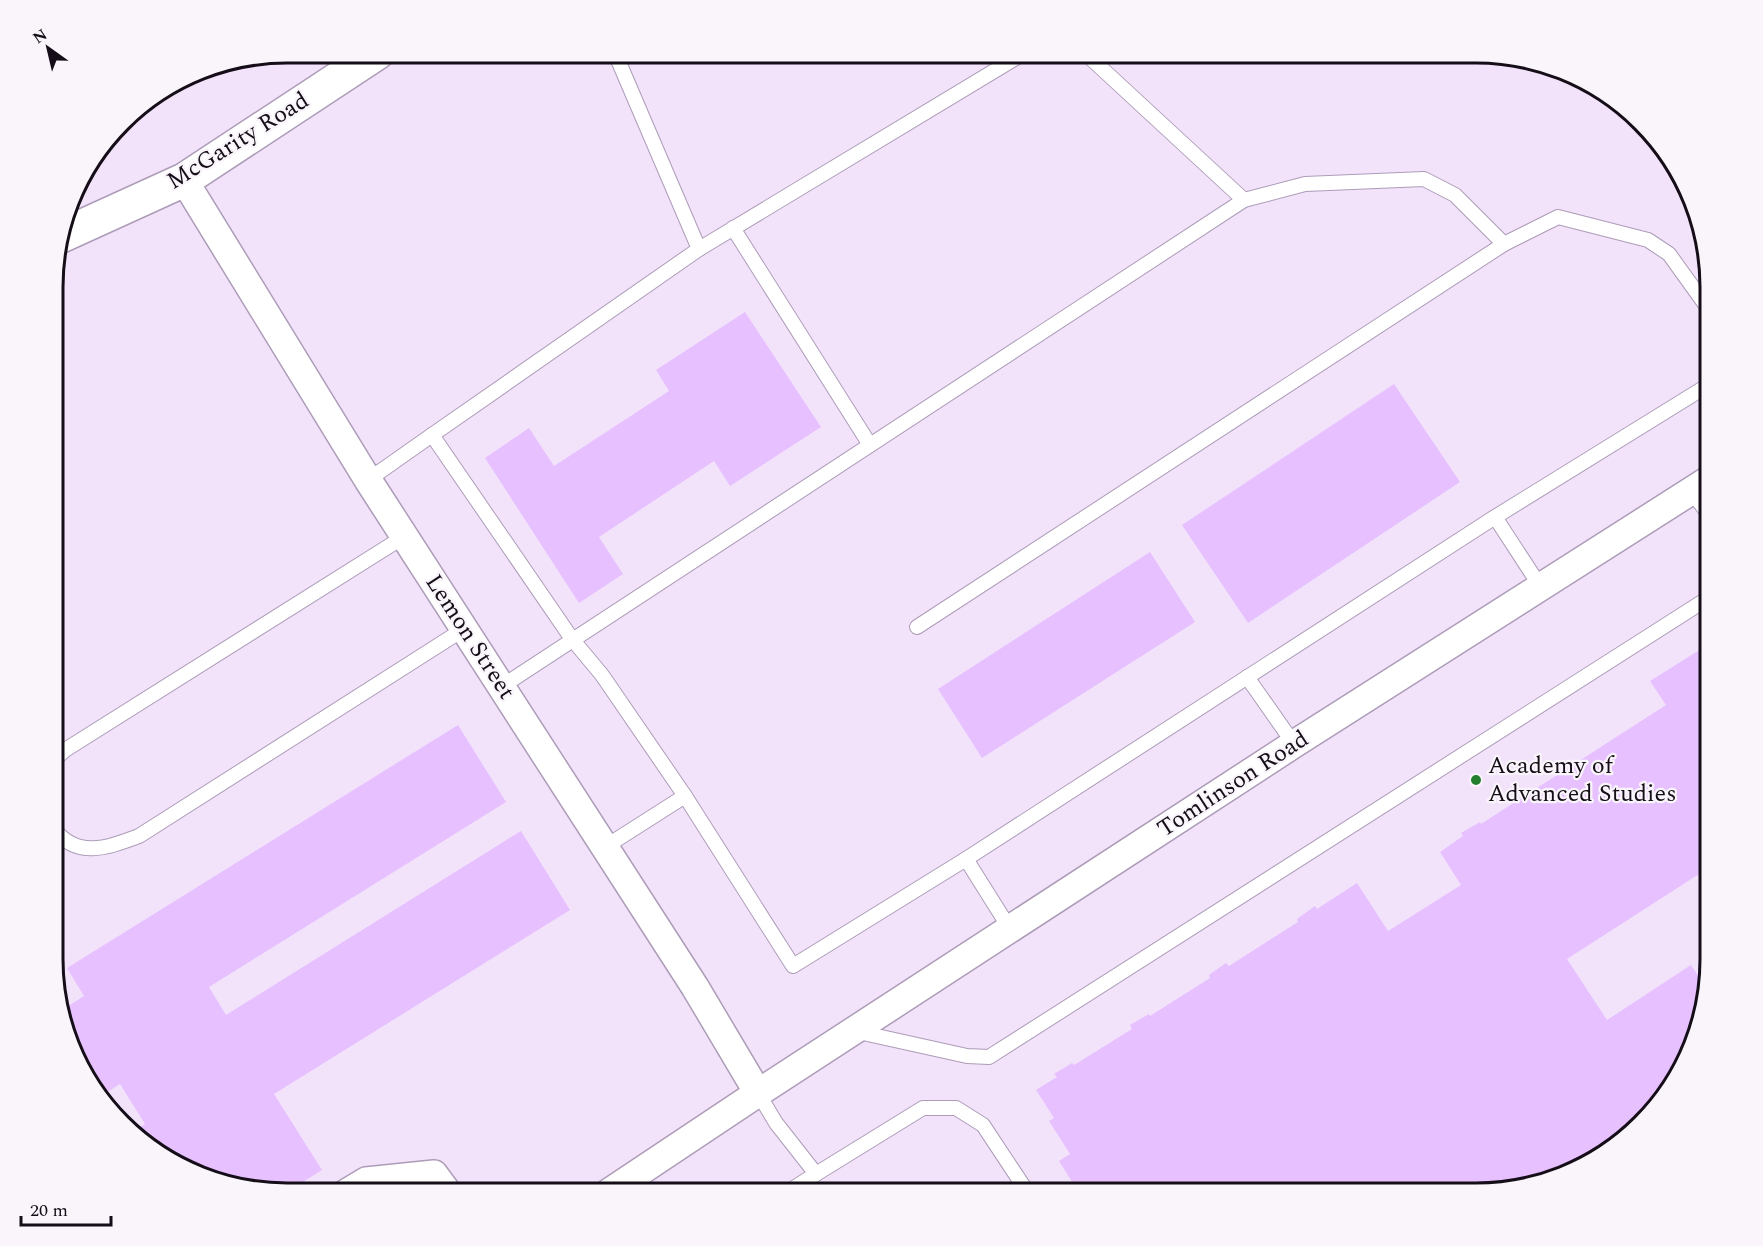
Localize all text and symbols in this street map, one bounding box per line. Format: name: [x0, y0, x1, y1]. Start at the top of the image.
north arrow: [18, 18, 78, 78]
text: N: [28, 23, 52, 50]
street label: McGarity Road: [160, 83, 316, 199]
street label: Lemon Street: [416, 567, 524, 707]
street label: Tomlinson Road: [1150, 721, 1316, 847]
place label: Academy of Advanced Studies: [1488, 748, 1677, 812]
marker: Academy of Advanced Studies: [1469, 773, 1483, 787]
scale bar: [21, 1189, 111, 1227]
text: 20 m: [30, 1197, 68, 1224]

